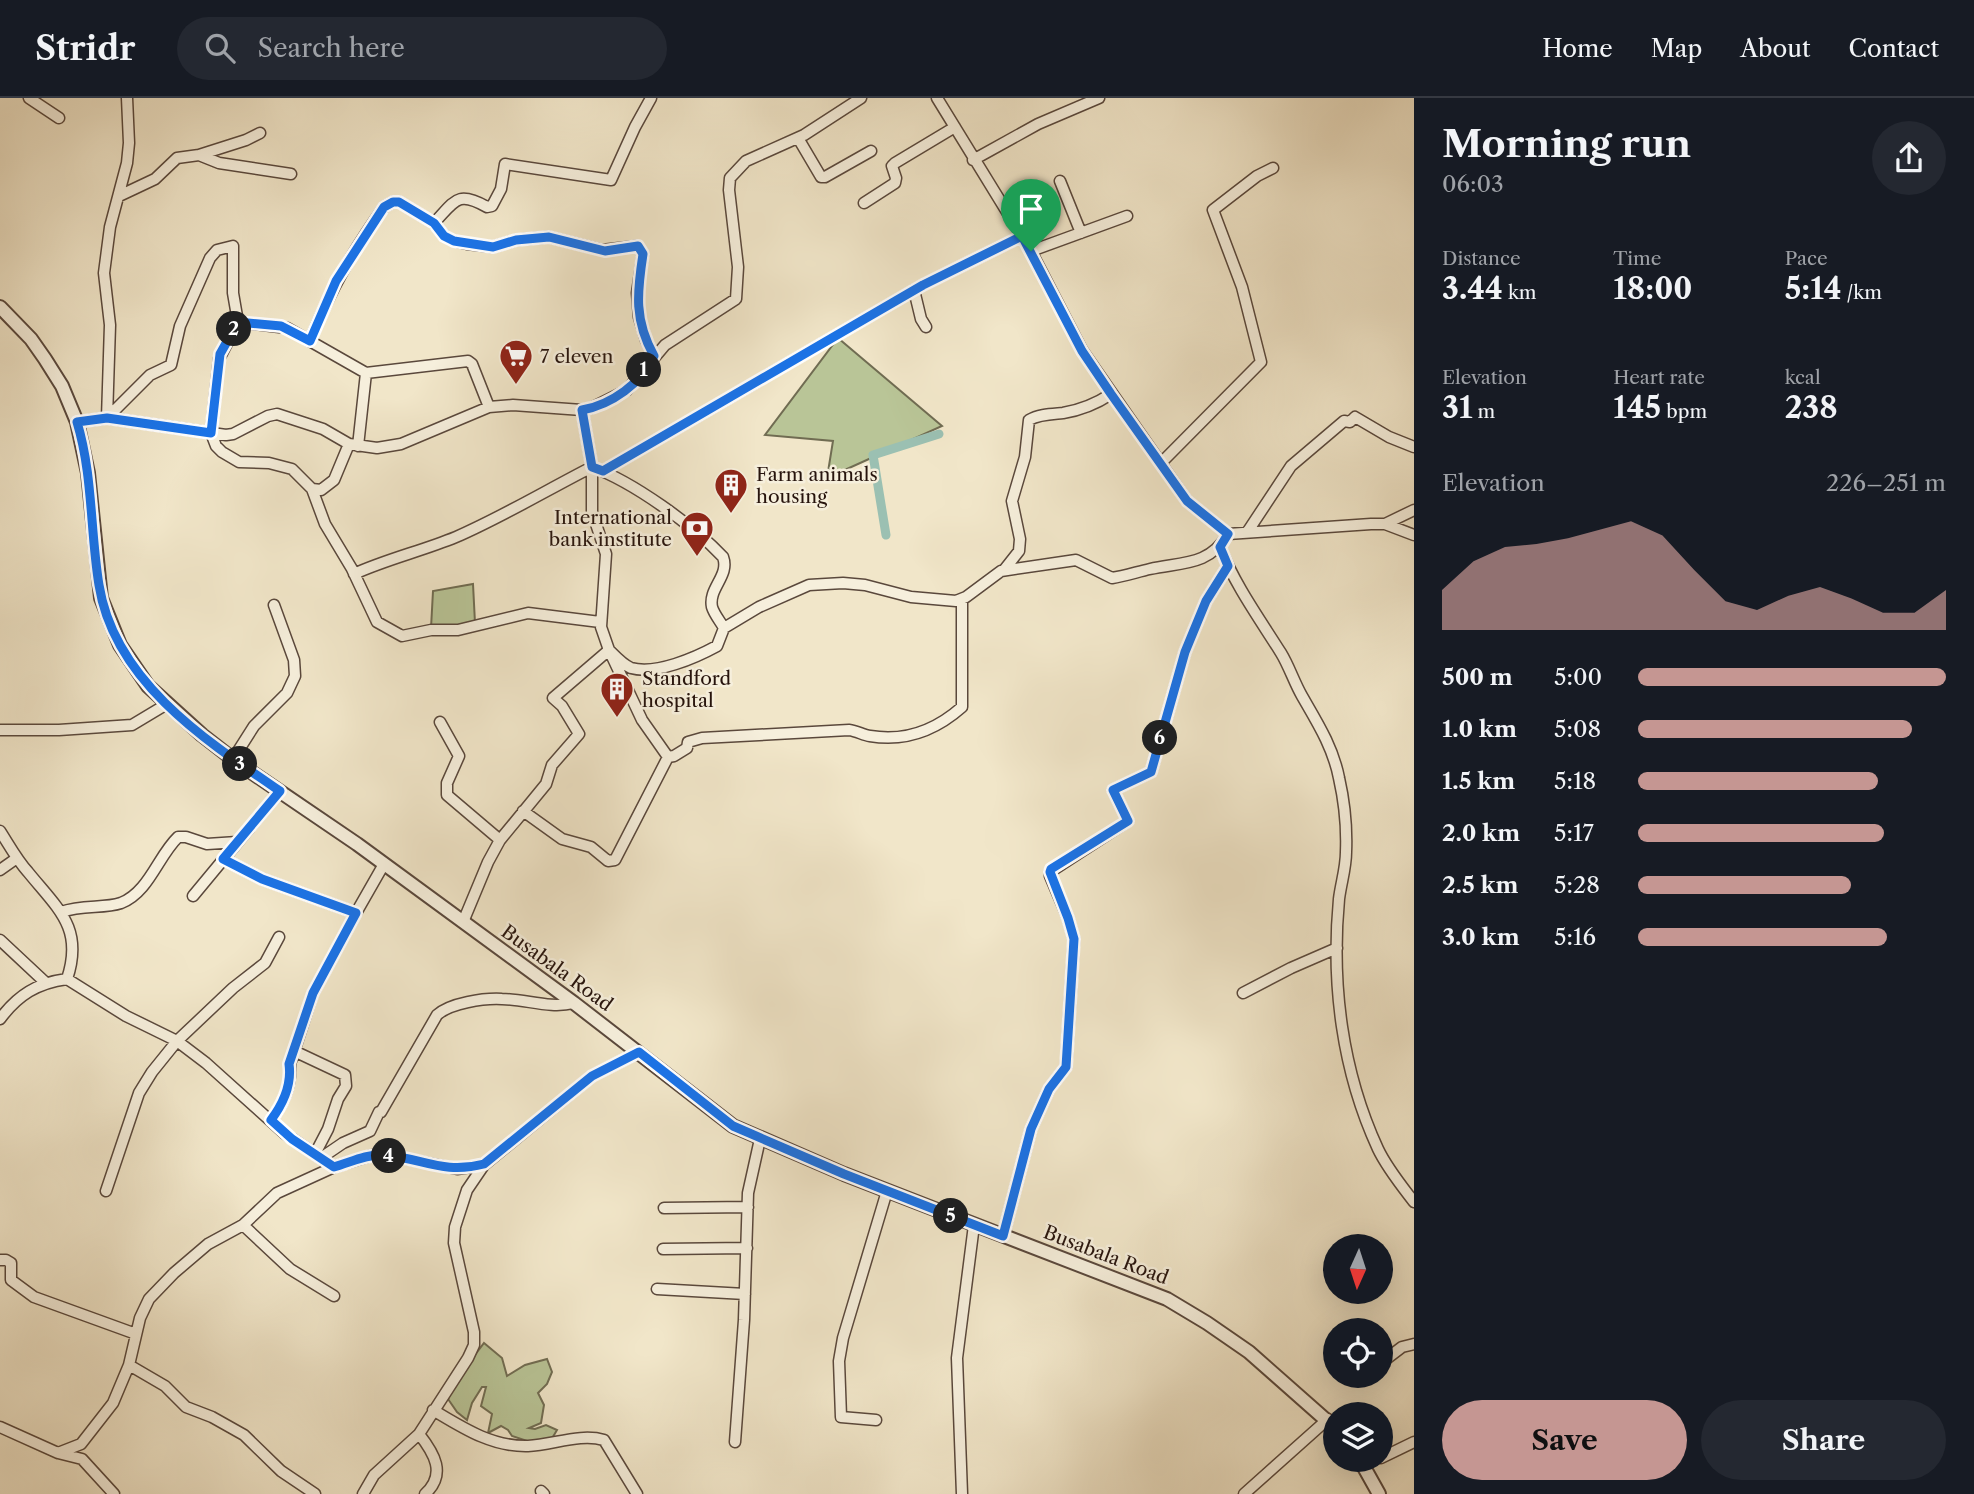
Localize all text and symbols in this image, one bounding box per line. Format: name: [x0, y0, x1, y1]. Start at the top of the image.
search box: [177, 17, 667, 80]
text: Stridr: [35, 28, 135, 69]
icon: search: [201, 29, 239, 67]
text: Search here: [257, 32, 405, 64]
text: Home: [1542, 34, 1613, 63]
text: Map: [1651, 34, 1702, 63]
text: About: [1740, 34, 1811, 63]
text: Contact: [1849, 34, 1939, 63]
text: Morning run: [1442, 120, 1691, 167]
button: share: [1872, 121, 1946, 195]
text: 06:03: [1442, 170, 1504, 198]
pin: [1001, 179, 1061, 251]
icon: arrive: [1012, 190, 1050, 228]
text: Distance: [1442, 247, 1521, 270]
text: Time: [1613, 247, 1661, 270]
text: Pace: [1785, 247, 1828, 270]
text: 3.44: [1442, 270, 1503, 307]
text: 18:00: [1613, 270, 1692, 307]
text: 5:14: [1785, 270, 1841, 307]
text: km: [1503, 281, 1537, 304]
text: /km: [1841, 281, 1882, 304]
pin: 2: [216, 312, 252, 346]
text: 2: [228, 317, 239, 340]
supermarket icon: 7 eleven: [497, 337, 535, 386]
place label: 7 eleven: [540, 345, 613, 368]
pin: 1: [626, 352, 662, 388]
text: 1: [639, 358, 648, 381]
text: Elevation: [1442, 366, 1527, 389]
text: Heart rate: [1613, 366, 1705, 389]
text: kcal: [1785, 366, 1821, 389]
text: 31: [1442, 389, 1472, 426]
text: 145: [1613, 389, 1661, 426]
text: 238: [1785, 389, 1838, 426]
text: m: [1472, 400, 1495, 423]
text: bpm: [1661, 400, 1707, 423]
place label: Farm animals housing: [756, 463, 878, 508]
building icon: Farm animals housing: [712, 466, 750, 515]
text: Elevation: [1442, 469, 1545, 497]
text: 226–251 m: [1826, 469, 1946, 497]
place label: International bank institute: [549, 506, 672, 551]
bank icon: International bank institute: [678, 509, 716, 558]
text: 500 m: [1442, 663, 1513, 691]
text: 5:00: [1554, 663, 1602, 691]
place label: Standford hospital: [642, 667, 732, 712]
building icon: Standford hospital: [598, 670, 636, 719]
text: 1.0 km: [1442, 715, 1517, 743]
text: 5:08: [1554, 715, 1601, 743]
pin: 6: [1142, 720, 1178, 756]
text: 6: [1154, 726, 1165, 749]
pin: 3: [222, 746, 258, 782]
text: 3: [234, 752, 245, 775]
text: 1.5 km: [1442, 767, 1515, 795]
text: 5:18: [1554, 767, 1596, 795]
text: 2.0 km: [1442, 819, 1520, 847]
text: 5:17: [1554, 819, 1594, 847]
text: 2.5 km: [1442, 871, 1518, 899]
text: 5:28: [1554, 871, 1600, 899]
street label: Busabala Road: [497, 920, 618, 1016]
text: 3.0 km: [1442, 923, 1520, 951]
text: 5:16: [1554, 923, 1596, 951]
pin: 4: [372, 1138, 406, 1174]
text: 4: [383, 1144, 394, 1167]
pin: 5: [934, 1198, 968, 1234]
text: 5: [945, 1204, 956, 1227]
street label: Busabala Road: [1040, 1221, 1172, 1290]
north arrow: [1323, 1234, 1393, 1304]
map controls: [1323, 1234, 1393, 1472]
button: locate: [1323, 1318, 1393, 1388]
button: Save: [1442, 1400, 1687, 1480]
button: Share: [1701, 1400, 1946, 1480]
button: layers: [1323, 1402, 1393, 1472]

